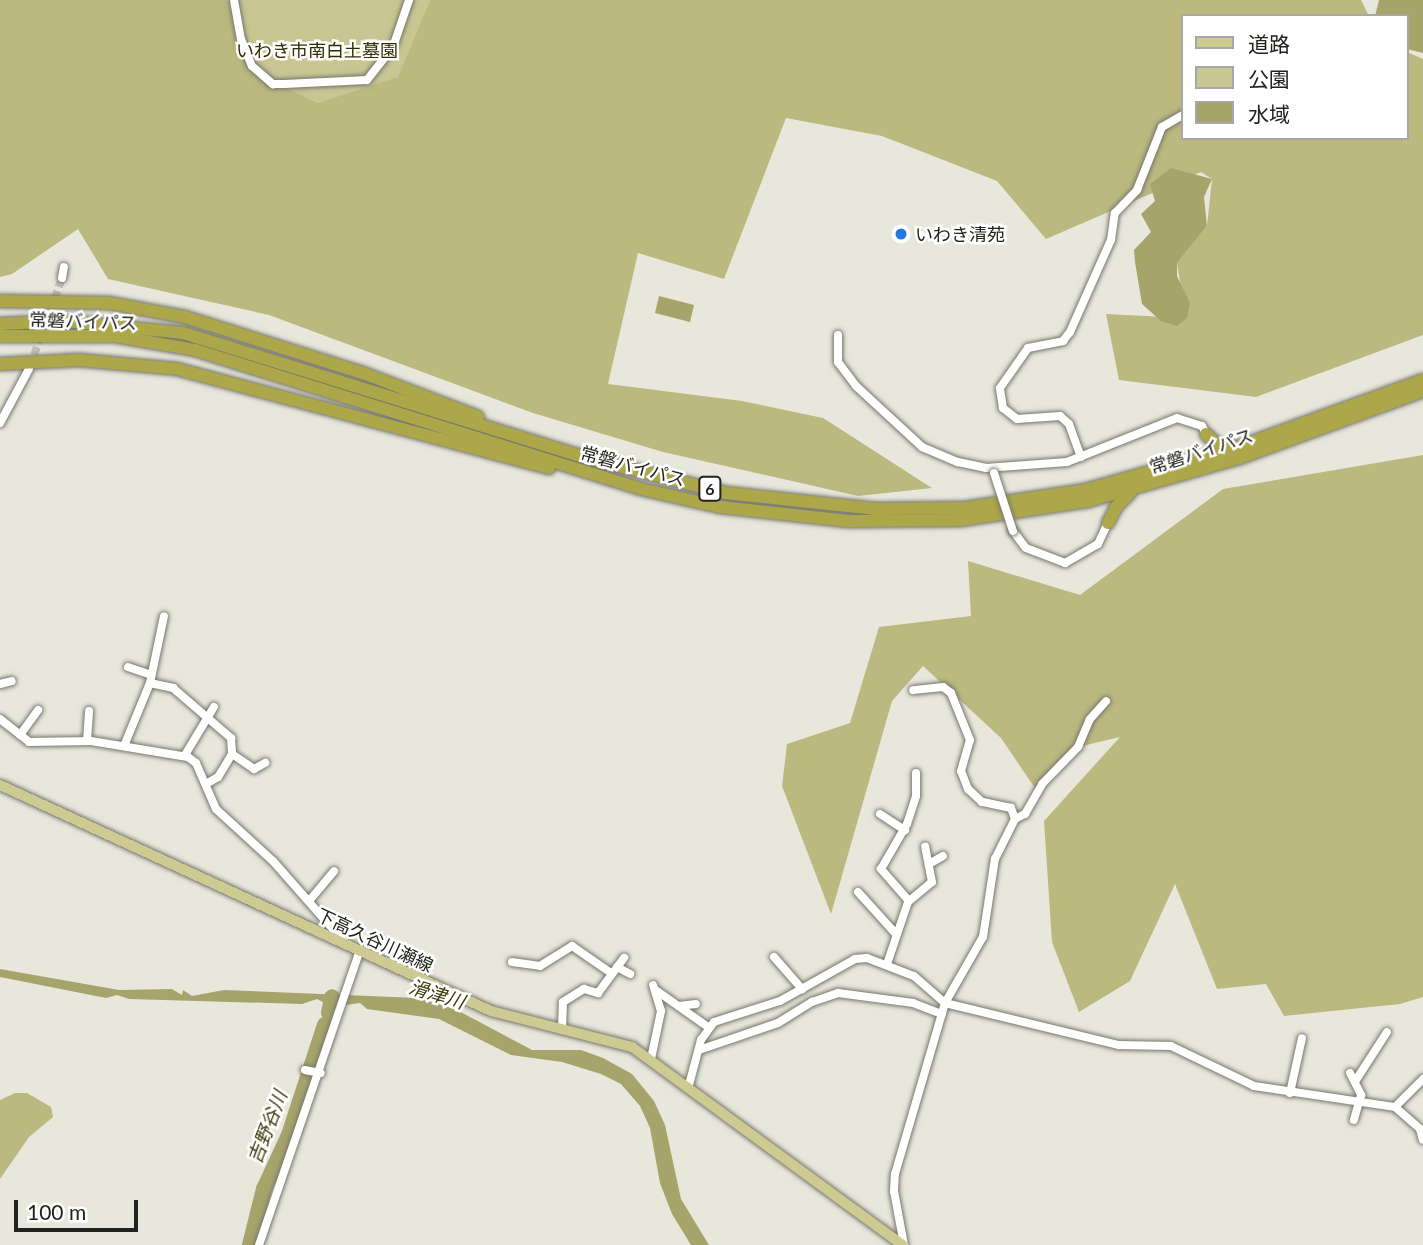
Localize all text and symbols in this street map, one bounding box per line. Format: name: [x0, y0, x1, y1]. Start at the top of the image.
legend: [1182, 14, 1409, 140]
text: 道路: [1248, 31, 1290, 56]
park label: いわき市南白土墓園: [236, 39, 398, 61]
text: 公園: [1248, 66, 1290, 91]
text: 水域: [1248, 101, 1290, 126]
place label: いわき清苑: [915, 223, 1005, 245]
marker: いわき清苑: [893, 226, 909, 242]
street label: 常磐バイパス: [29, 308, 137, 334]
street label: 常磐バイパス: [1146, 424, 1256, 478]
street label: 常磐バイパス: [578, 442, 688, 490]
road number: 6: [698, 476, 722, 502]
street label: 下高久谷川瀬線: [313, 904, 437, 976]
water label: 滑津川: [406, 975, 468, 1013]
water label: 吉野谷川: [243, 1087, 291, 1167]
scale bar: [18, 1186, 142, 1230]
text: 100 m: [27, 1199, 86, 1224]

